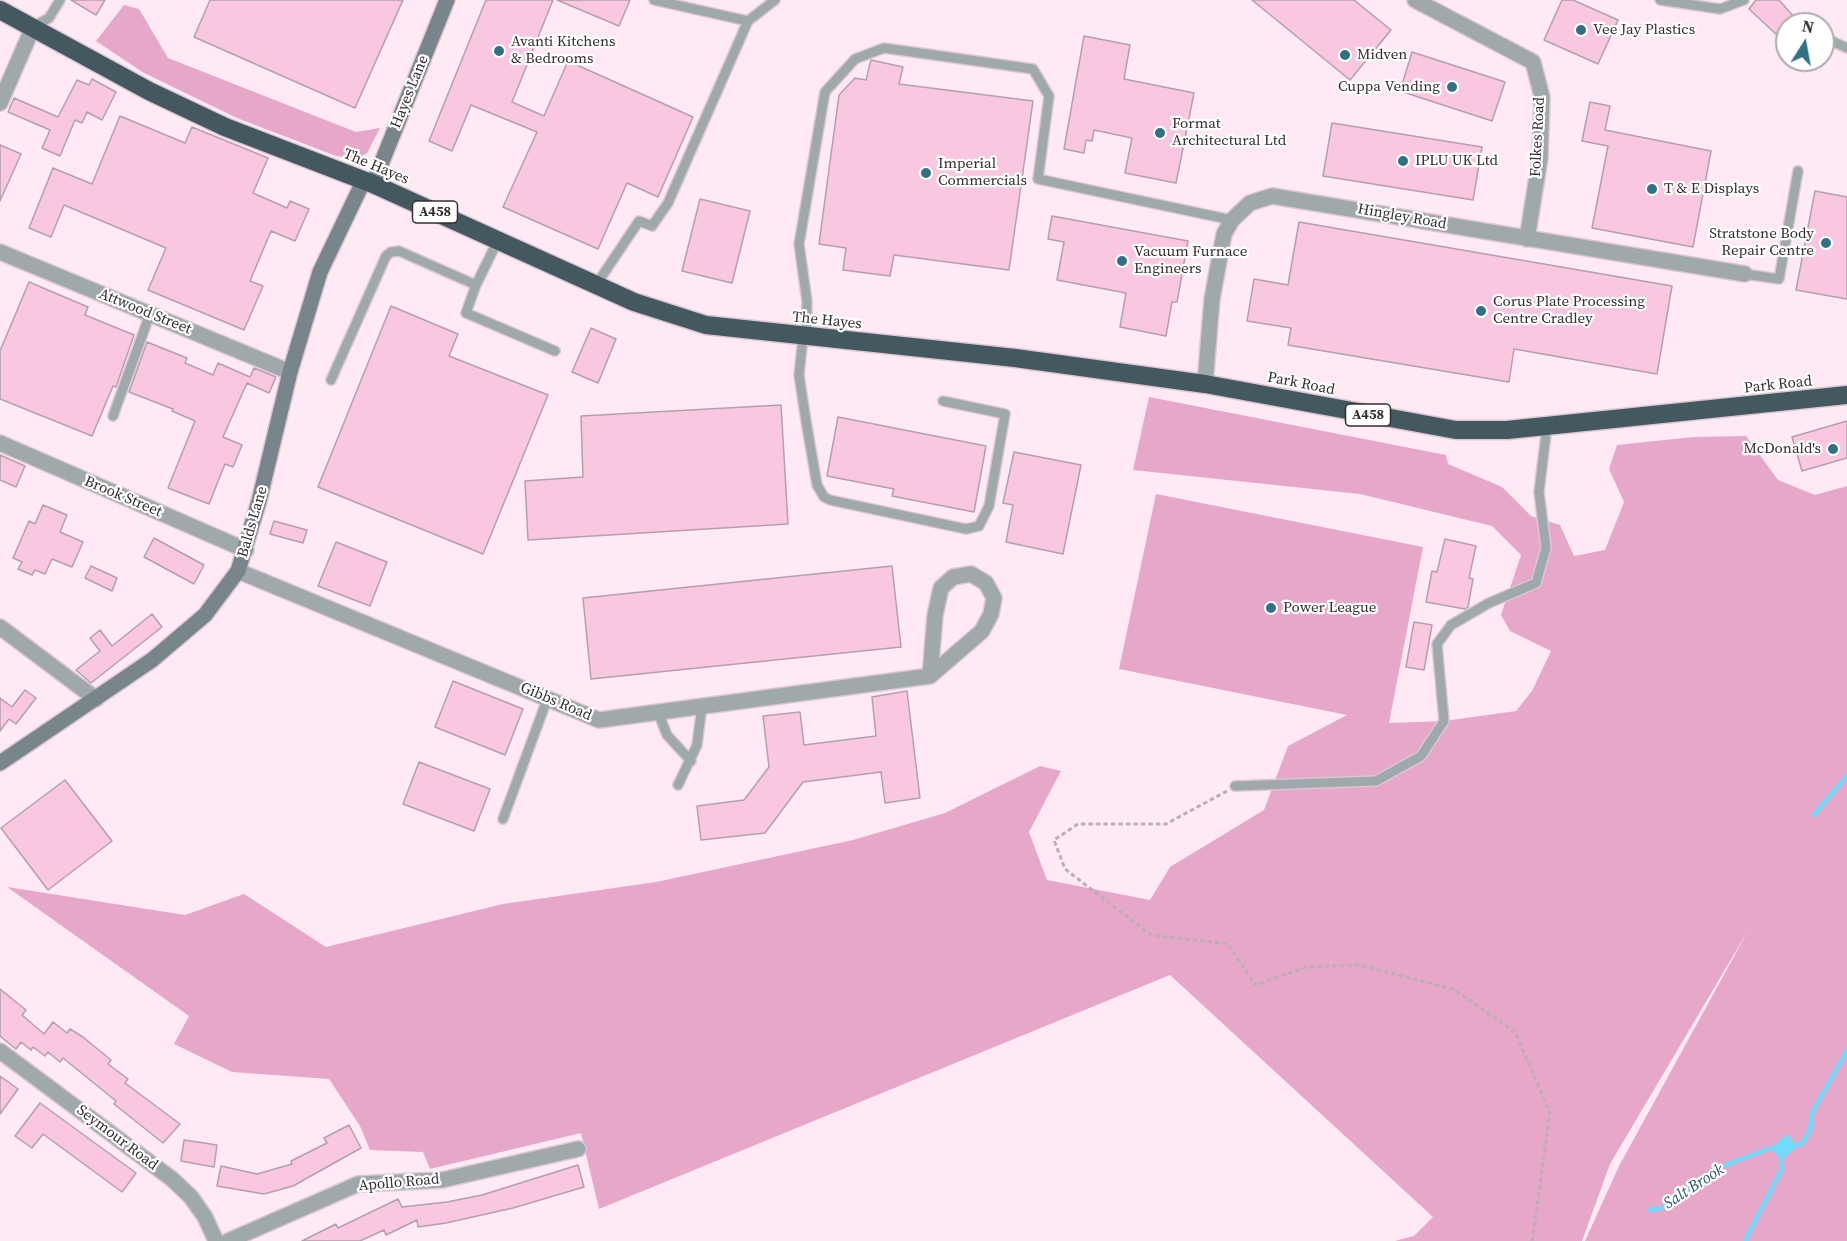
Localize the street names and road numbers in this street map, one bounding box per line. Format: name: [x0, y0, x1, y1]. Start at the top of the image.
street label: Hayes Lane: [387, 53, 433, 131]
street label: Folkes Road: [1527, 96, 1549, 178]
street label: The Hayes: [340, 145, 412, 189]
street label: Hingley Road: [1356, 200, 1448, 234]
road number: A458: [412, 201, 458, 223]
street label: Attwood Street: [96, 285, 194, 339]
street label: The Hayes: [791, 308, 863, 334]
street label: Park Road: [1266, 369, 1336, 399]
street label: Park Road: [1743, 372, 1813, 398]
road number: A458: [1346, 404, 1390, 426]
street label: Brook Street: [82, 473, 164, 521]
street label: Balds Lane: [234, 484, 272, 560]
street label: Gibbs Road: [518, 679, 594, 725]
street label: Seymour Road: [73, 1102, 161, 1174]
street label: Apollo Road: [358, 1171, 440, 1195]

